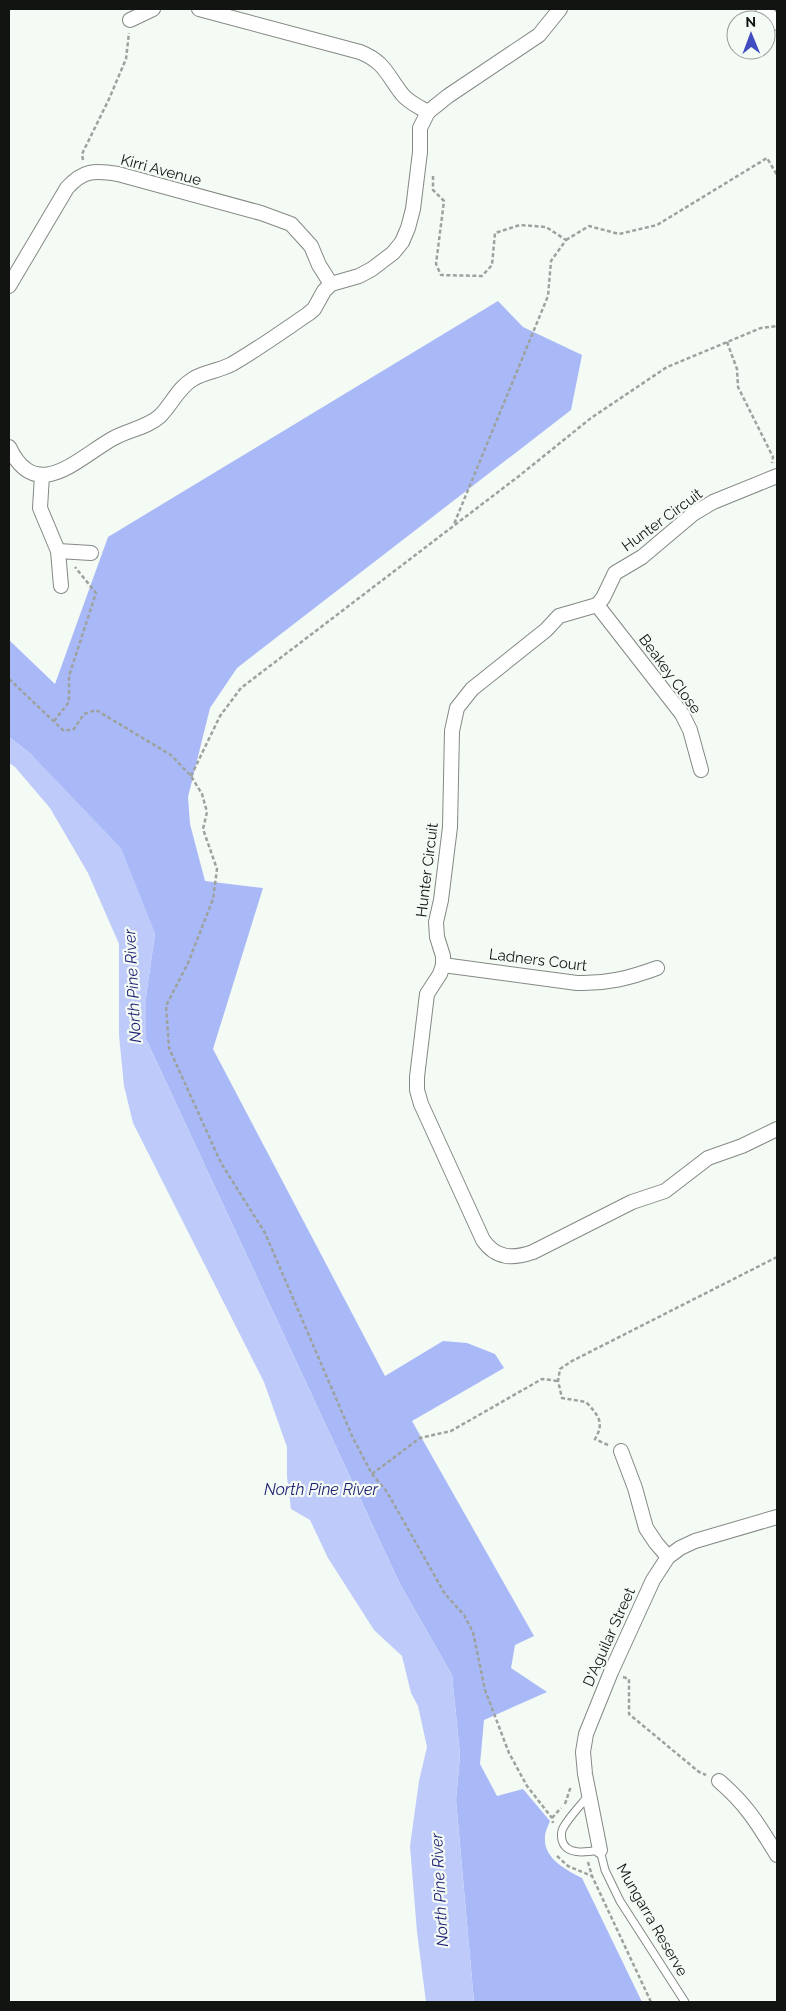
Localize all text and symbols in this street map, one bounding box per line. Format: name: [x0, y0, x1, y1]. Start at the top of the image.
north arrow: [726, 10, 776, 60]
text: N: [745, 14, 756, 30]
street label: Kirri Avenue: [119, 151, 203, 189]
street label: Hunter Circuit: [618, 485, 706, 555]
street label: Beakey Close: [635, 631, 705, 717]
street label: Hunter Circuit: [412, 822, 442, 918]
water label: North Pine River: [120, 928, 145, 1043]
street label: Ladners Court: [488, 945, 588, 975]
water label: North Pine River: [264, 1480, 379, 1499]
street label: D'Aguilar Street: [579, 1585, 639, 1689]
water label: North Pine River: [427, 1832, 452, 1947]
street label: Mungarra Reserve: [612, 1861, 692, 1980]

